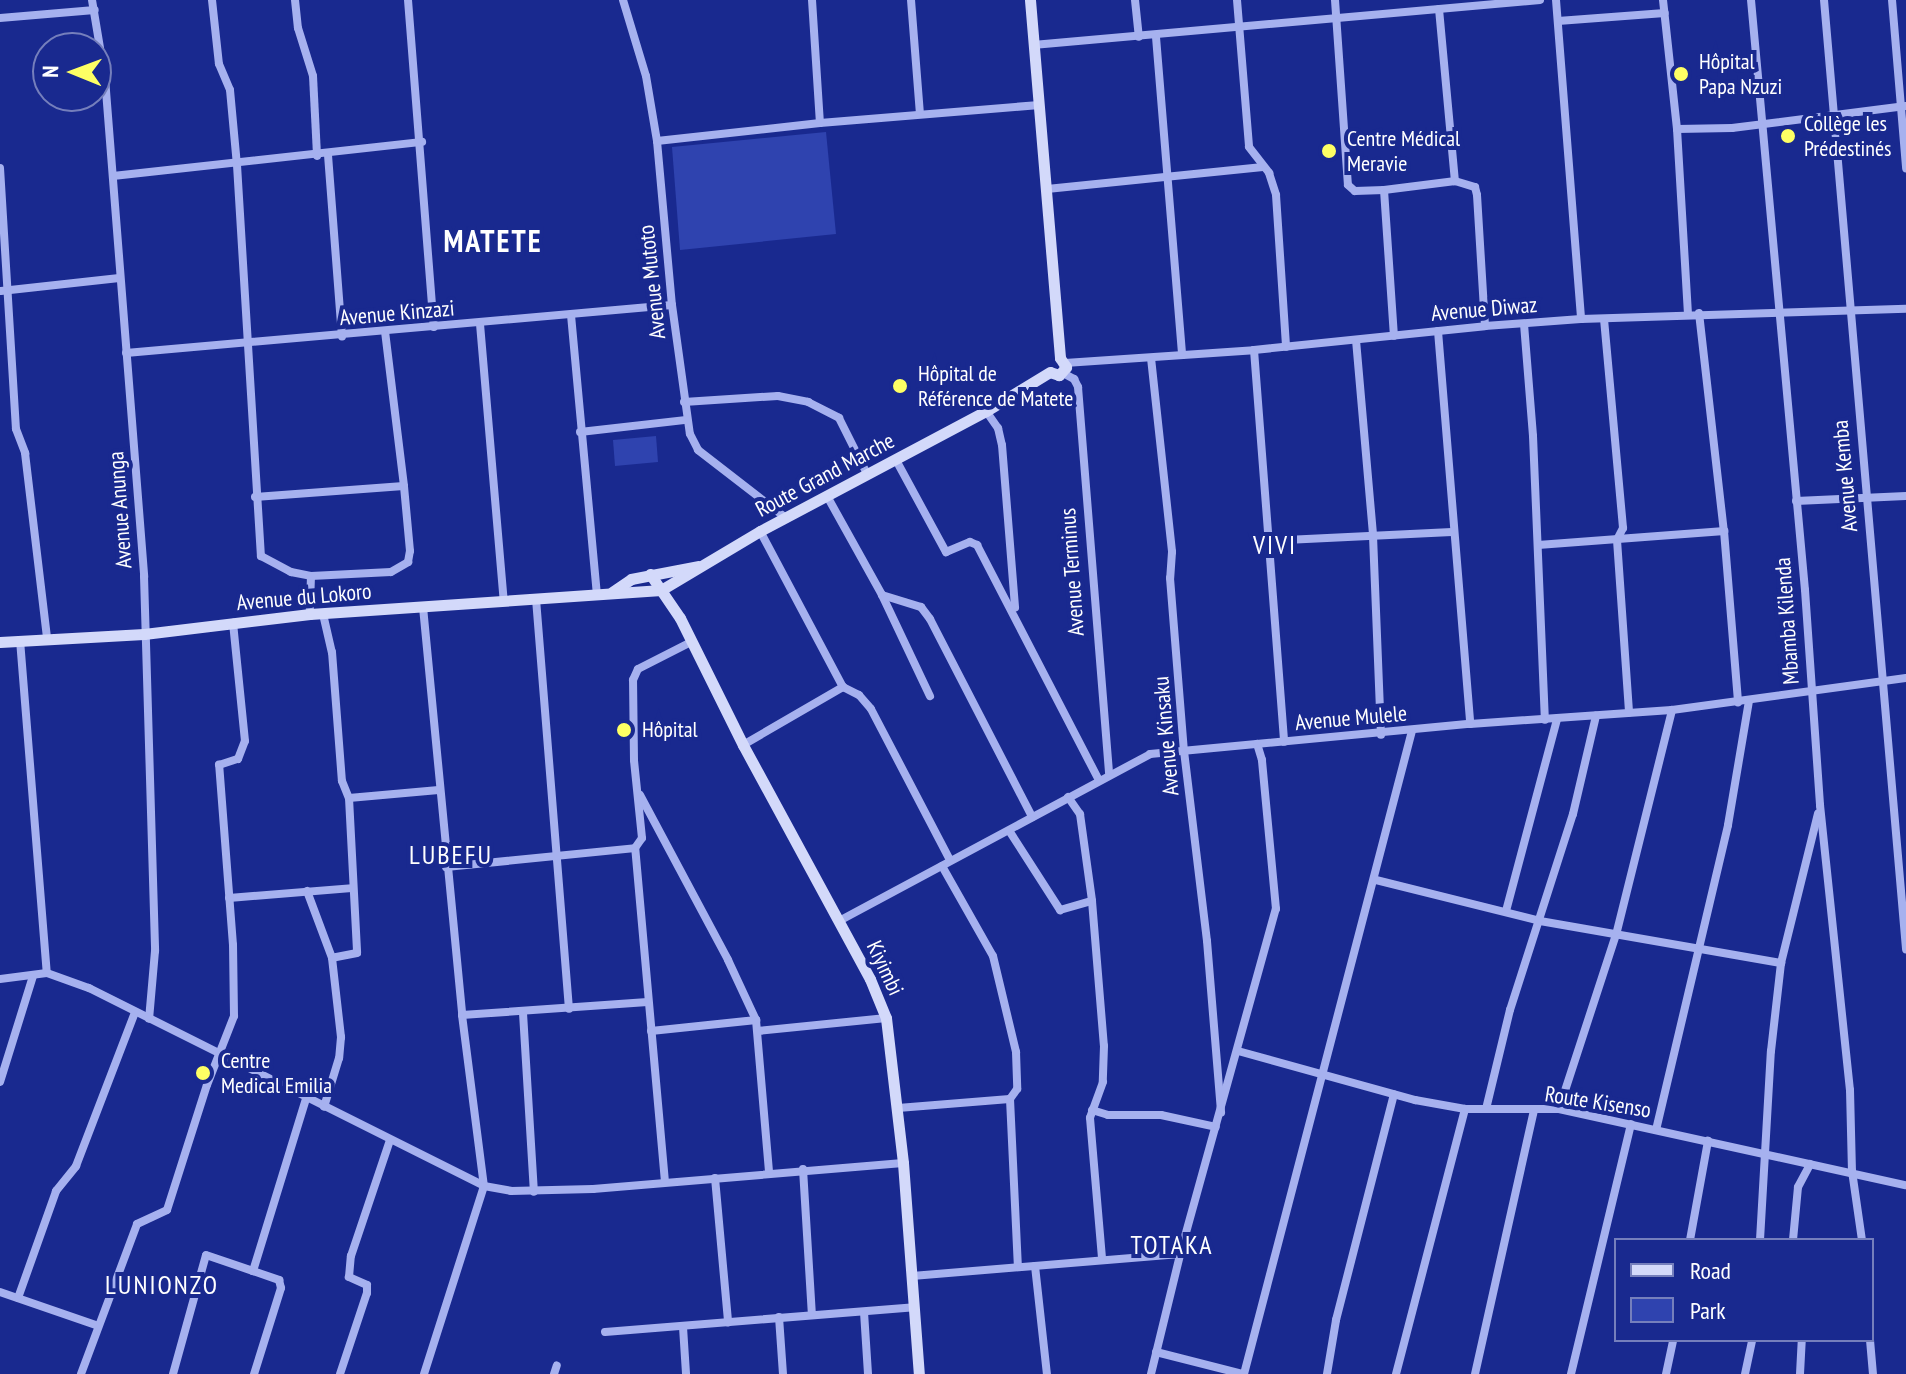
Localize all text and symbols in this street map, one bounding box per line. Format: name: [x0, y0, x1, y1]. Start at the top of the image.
north arrow: [32, 32, 112, 112]
place label: Hôpital Papa Nzuzi: [1699, 48, 1782, 100]
marker: Hôpital Papa Nzuzi: [1670, 63, 1692, 85]
text: N: [36, 65, 64, 78]
place label: Collège les Prédestinés: [1804, 110, 1891, 162]
place label: Centre Médical Meravie: [1347, 125, 1460, 176]
marker: Collège les Prédestinés: [1779, 127, 1797, 145]
marker: Centre Médical Meravie: [1318, 140, 1340, 162]
district label: MATETE: [443, 223, 543, 259]
street label: Avenue Mutoto: [633, 224, 671, 340]
street label: Avenue Diwaz: [1430, 291, 1538, 327]
street label: Avenue Kinzazi: [339, 295, 455, 331]
place label: Hôpital de Référence de Matete: [918, 360, 1073, 412]
marker: Hôpital de Référence de Matete: [889, 375, 911, 397]
street label: Avenue Kemba: [1827, 419, 1863, 533]
street label: Route Grand Marche: [751, 427, 899, 523]
street label: Avenue Anunga: [103, 450, 137, 570]
street label: Avenue Terminus: [1054, 507, 1090, 637]
district label: VIVI: [1253, 529, 1297, 561]
street label: Mbamba Kilenda: [1769, 556, 1805, 686]
street label: Avenue du Lokoro: [236, 578, 372, 616]
street label: Avenue Kinsaku: [1148, 675, 1184, 797]
street label: Avenue Mulele: [1294, 700, 1408, 736]
place label: Hôpital: [642, 717, 698, 743]
marker: Hôpital: [613, 719, 635, 741]
district label: LUBEFU: [409, 839, 493, 871]
street label: Kiyimbi: [861, 936, 909, 1000]
place label: Centre Medical Emilia: [221, 1047, 332, 1098]
marker: Centre Medical Emilia: [192, 1062, 214, 1084]
street label: Route Kisenso: [1543, 1081, 1653, 1123]
district label: TOTAKA: [1131, 1229, 1213, 1261]
legend: [1614, 1238, 1874, 1342]
text: Road: [1690, 1255, 1731, 1286]
district label: LUNIONZO: [105, 1269, 219, 1301]
text: Park: [1690, 1295, 1726, 1326]

